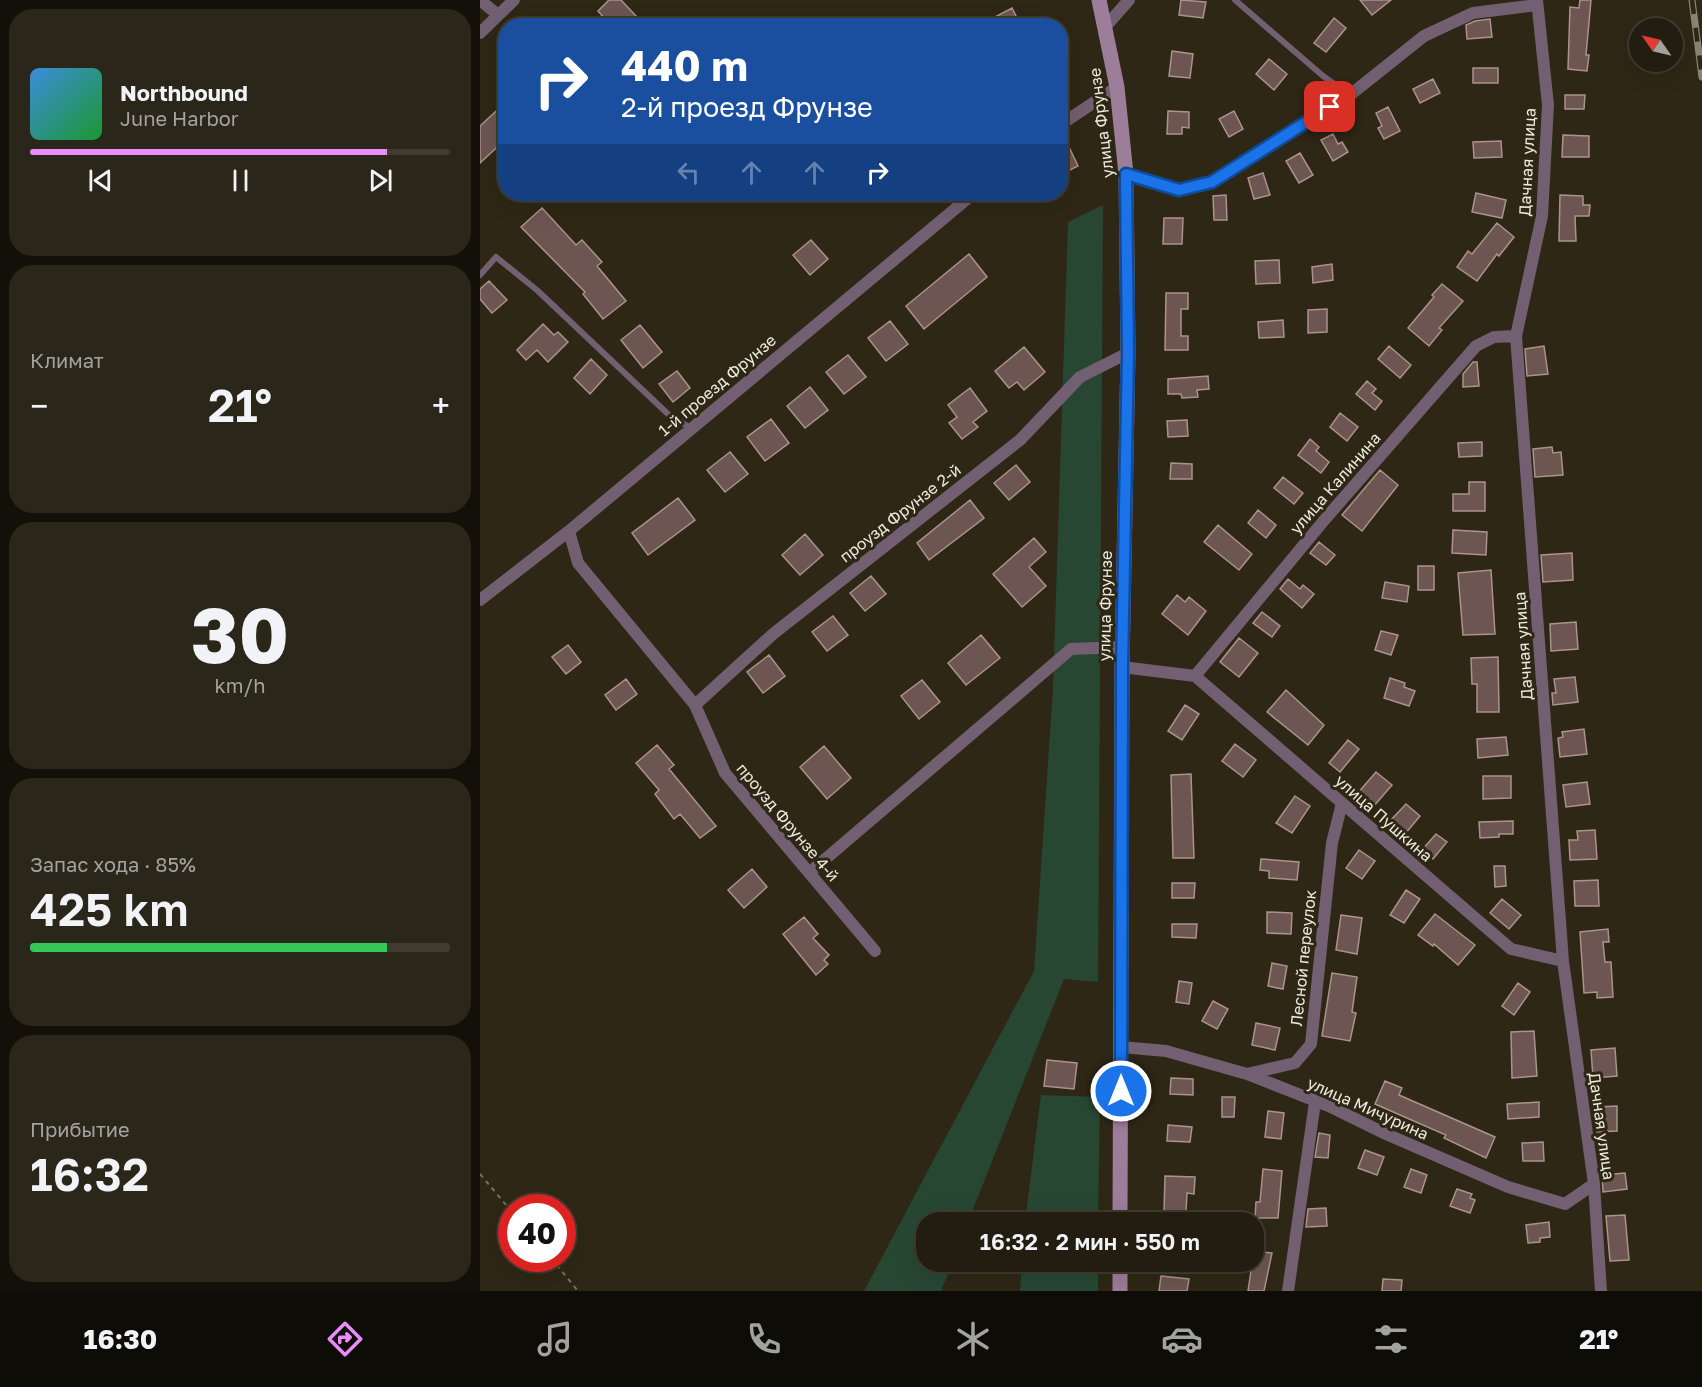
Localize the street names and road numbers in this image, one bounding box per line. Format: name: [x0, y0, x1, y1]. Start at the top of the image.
street label: улица Фрунзе: [1084, 67, 1118, 179]
street label: Дачная улица: [1514, 107, 1540, 217]
street label: 1-й проезд Фрунзе: [654, 330, 780, 440]
street label: улица Калинина: [1285, 428, 1385, 538]
street label: проузд Фрунзе 2-й: [835, 459, 965, 567]
street label: улица Фрунзе: [1094, 551, 1116, 661]
street label: Дачная улица: [1509, 591, 1537, 701]
street label: проузд Фрунзе 4-й: [733, 759, 843, 885]
street label: улица Пушкина: [1331, 770, 1437, 866]
street label: Лесной переулок: [1286, 889, 1320, 1027]
street label: Дачная улица: [1585, 1071, 1619, 1181]
street label: улица Мичурина: [1304, 1072, 1432, 1144]

